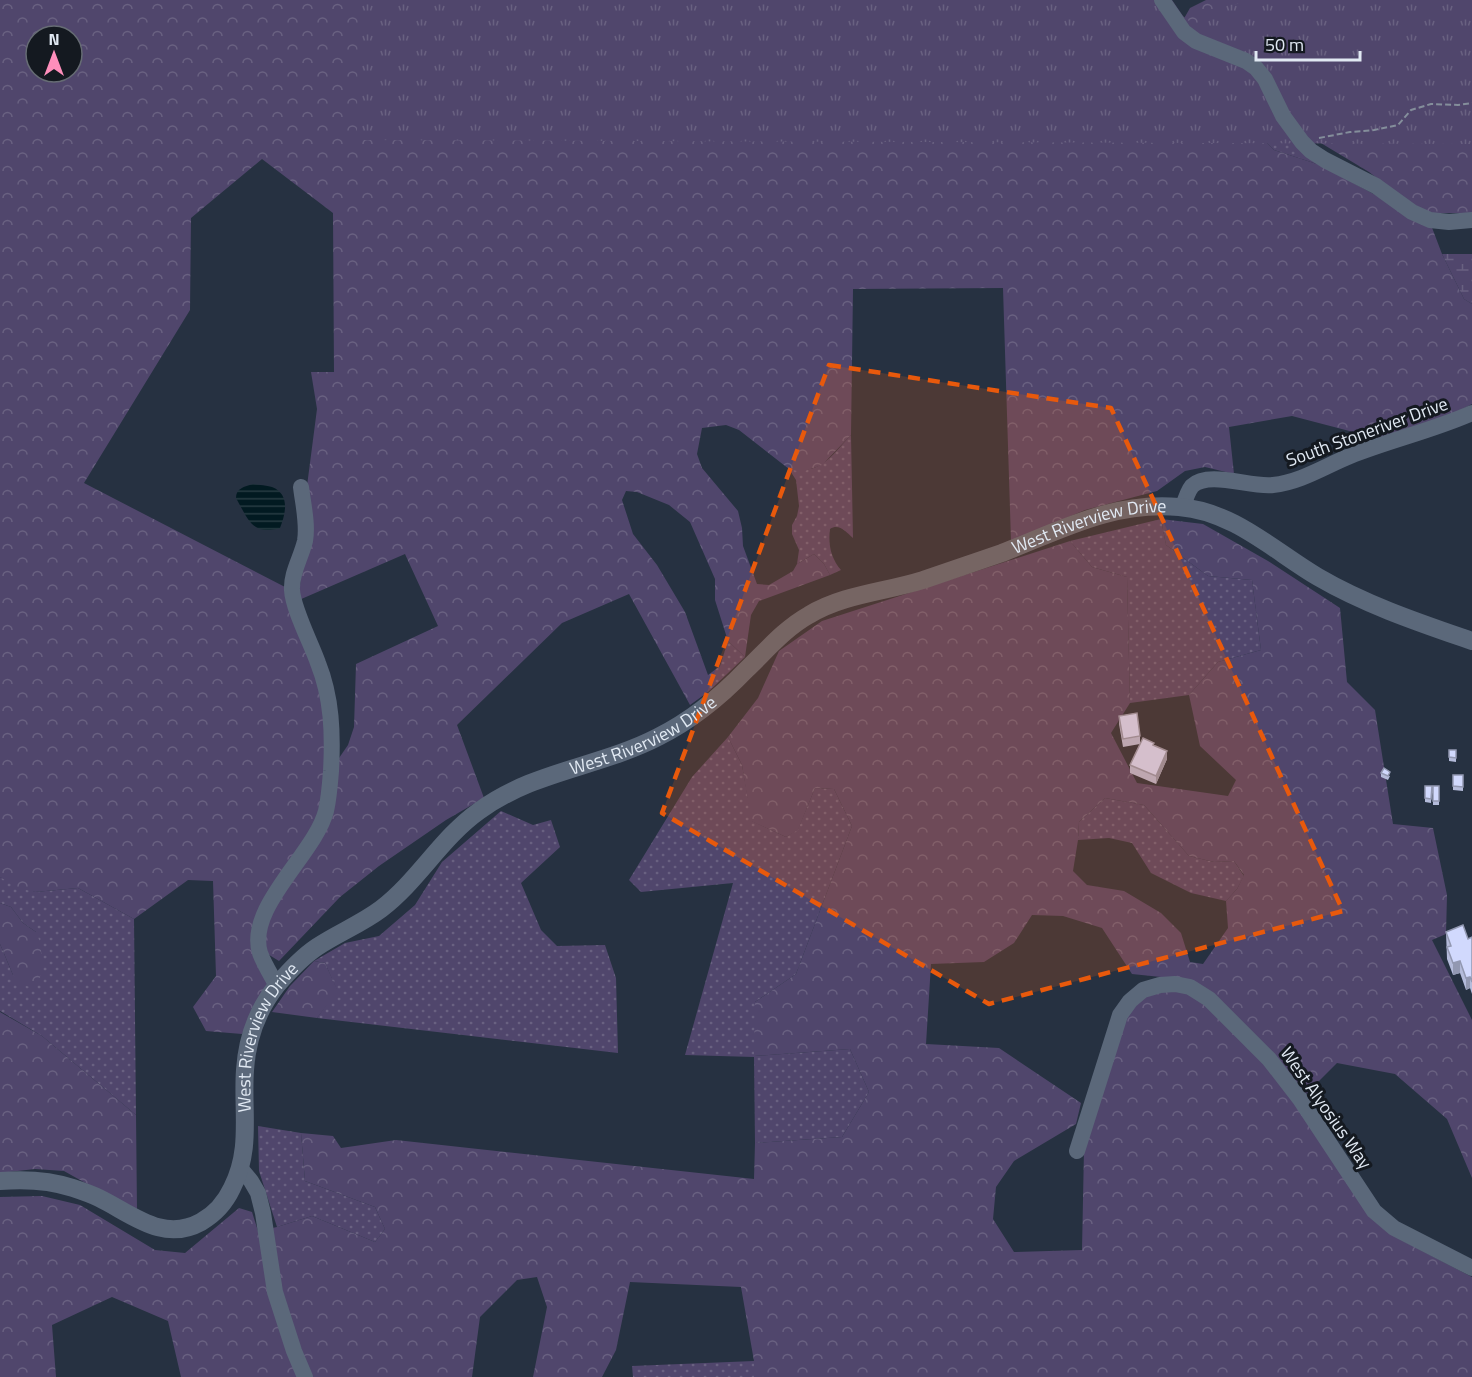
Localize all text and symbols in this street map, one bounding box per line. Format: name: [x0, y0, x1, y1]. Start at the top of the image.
north arrow: [24, 24, 84, 84]
scale bar: [1256, 24, 1360, 62]
text: N: [48, 27, 60, 51]
text: 50 m: [1265, 31, 1304, 58]
street label: South Stoneriver Drive: [1282, 390, 1451, 473]
street label: West Riverview Drive: [1007, 492, 1166, 561]
street label: West Riverview Drive: [566, 689, 722, 782]
street label: West Riverview Drive: [230, 956, 304, 1113]
street label: West Alyosius Way: [1274, 1041, 1379, 1175]

